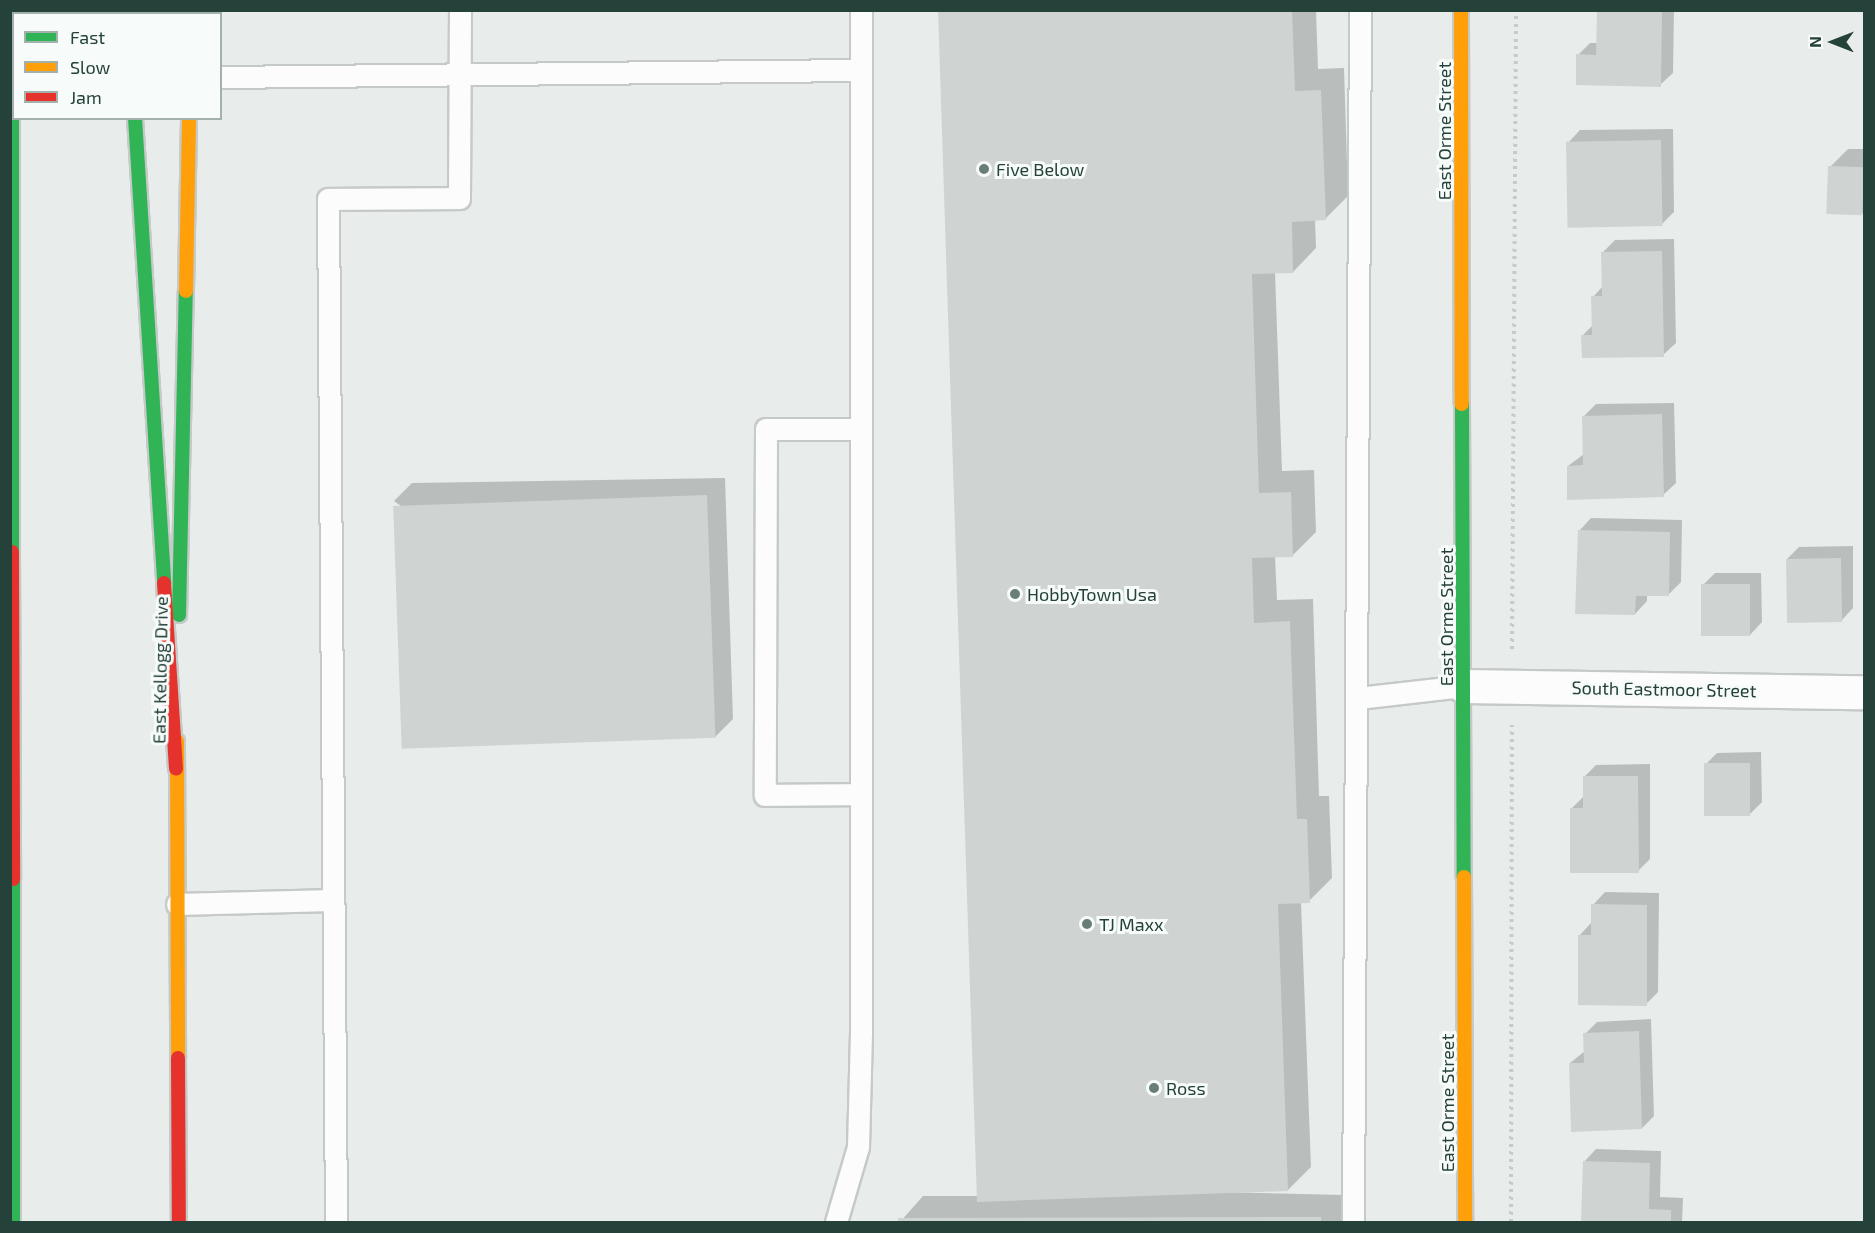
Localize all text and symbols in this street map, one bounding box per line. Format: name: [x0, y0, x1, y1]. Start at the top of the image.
legend: [12, 12, 222, 120]
north arrow: [1803, 12, 1863, 72]
text: Fast: [70, 26, 105, 48]
text: N: [1805, 36, 1824, 48]
text: Slow: [70, 56, 110, 78]
street label: East Orme Street: [1433, 62, 1455, 200]
text: Jam: [70, 86, 102, 108]
place label: Five Below: [996, 158, 1084, 180]
marker: Five Below: [977, 162, 991, 176]
street label: East Orme Street: [1435, 548, 1457, 686]
place label: HobbyTown Usa: [1027, 583, 1157, 605]
marker: HobbyTown Usa: [1008, 587, 1022, 601]
street label: East Kellogg Drive: [148, 596, 172, 744]
street label: South Eastmoor Street: [1571, 677, 1757, 701]
place label: TJ Maxx: [1099, 913, 1164, 935]
marker: TJ Maxx: [1080, 917, 1094, 931]
street label: East Orme Street: [1436, 1034, 1458, 1172]
place label: Ross: [1166, 1077, 1206, 1099]
marker: Ross: [1147, 1081, 1161, 1095]

